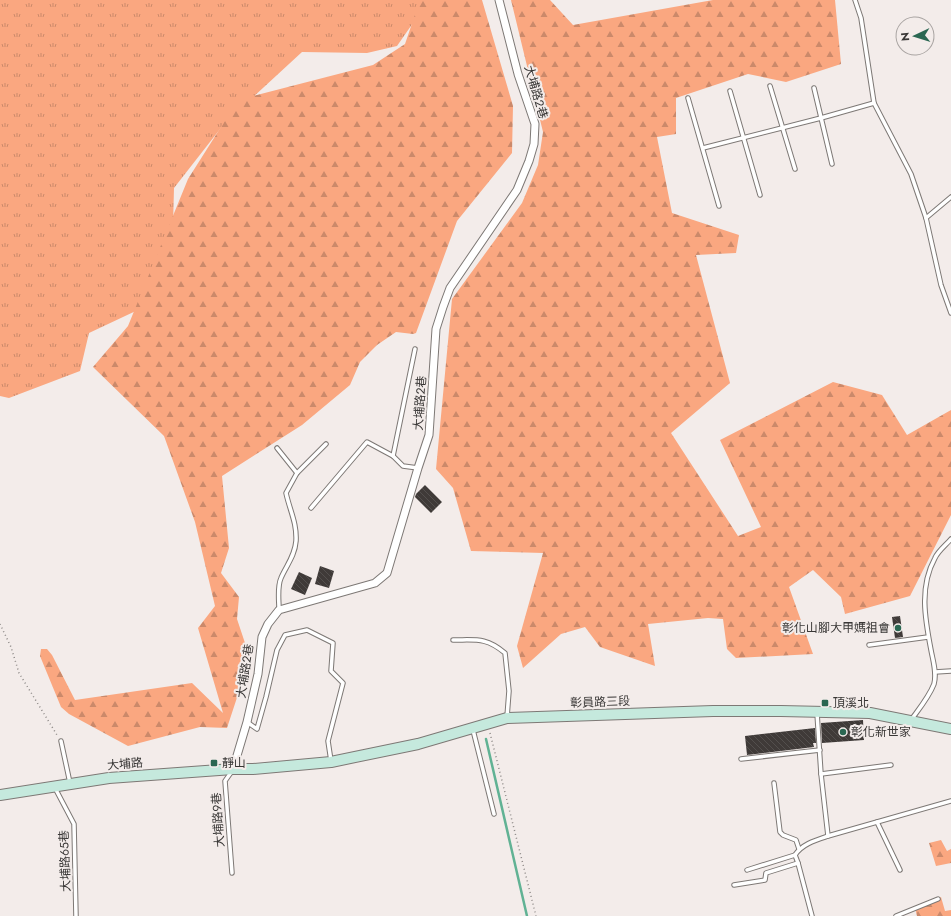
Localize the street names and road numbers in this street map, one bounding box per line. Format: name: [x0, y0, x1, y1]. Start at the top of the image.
street label: 大埔路2巷: [520, 63, 552, 121]
street label: 大埔路2巷: [409, 375, 431, 431]
street label: 大埔路2巷: [232, 643, 258, 699]
street label: 彰員路三段: [570, 692, 630, 712]
street label: 大埔路: [106, 753, 144, 775]
street label: 大埔路9巷: [207, 792, 229, 848]
street label: 大埔路65巷: [55, 830, 75, 892]

